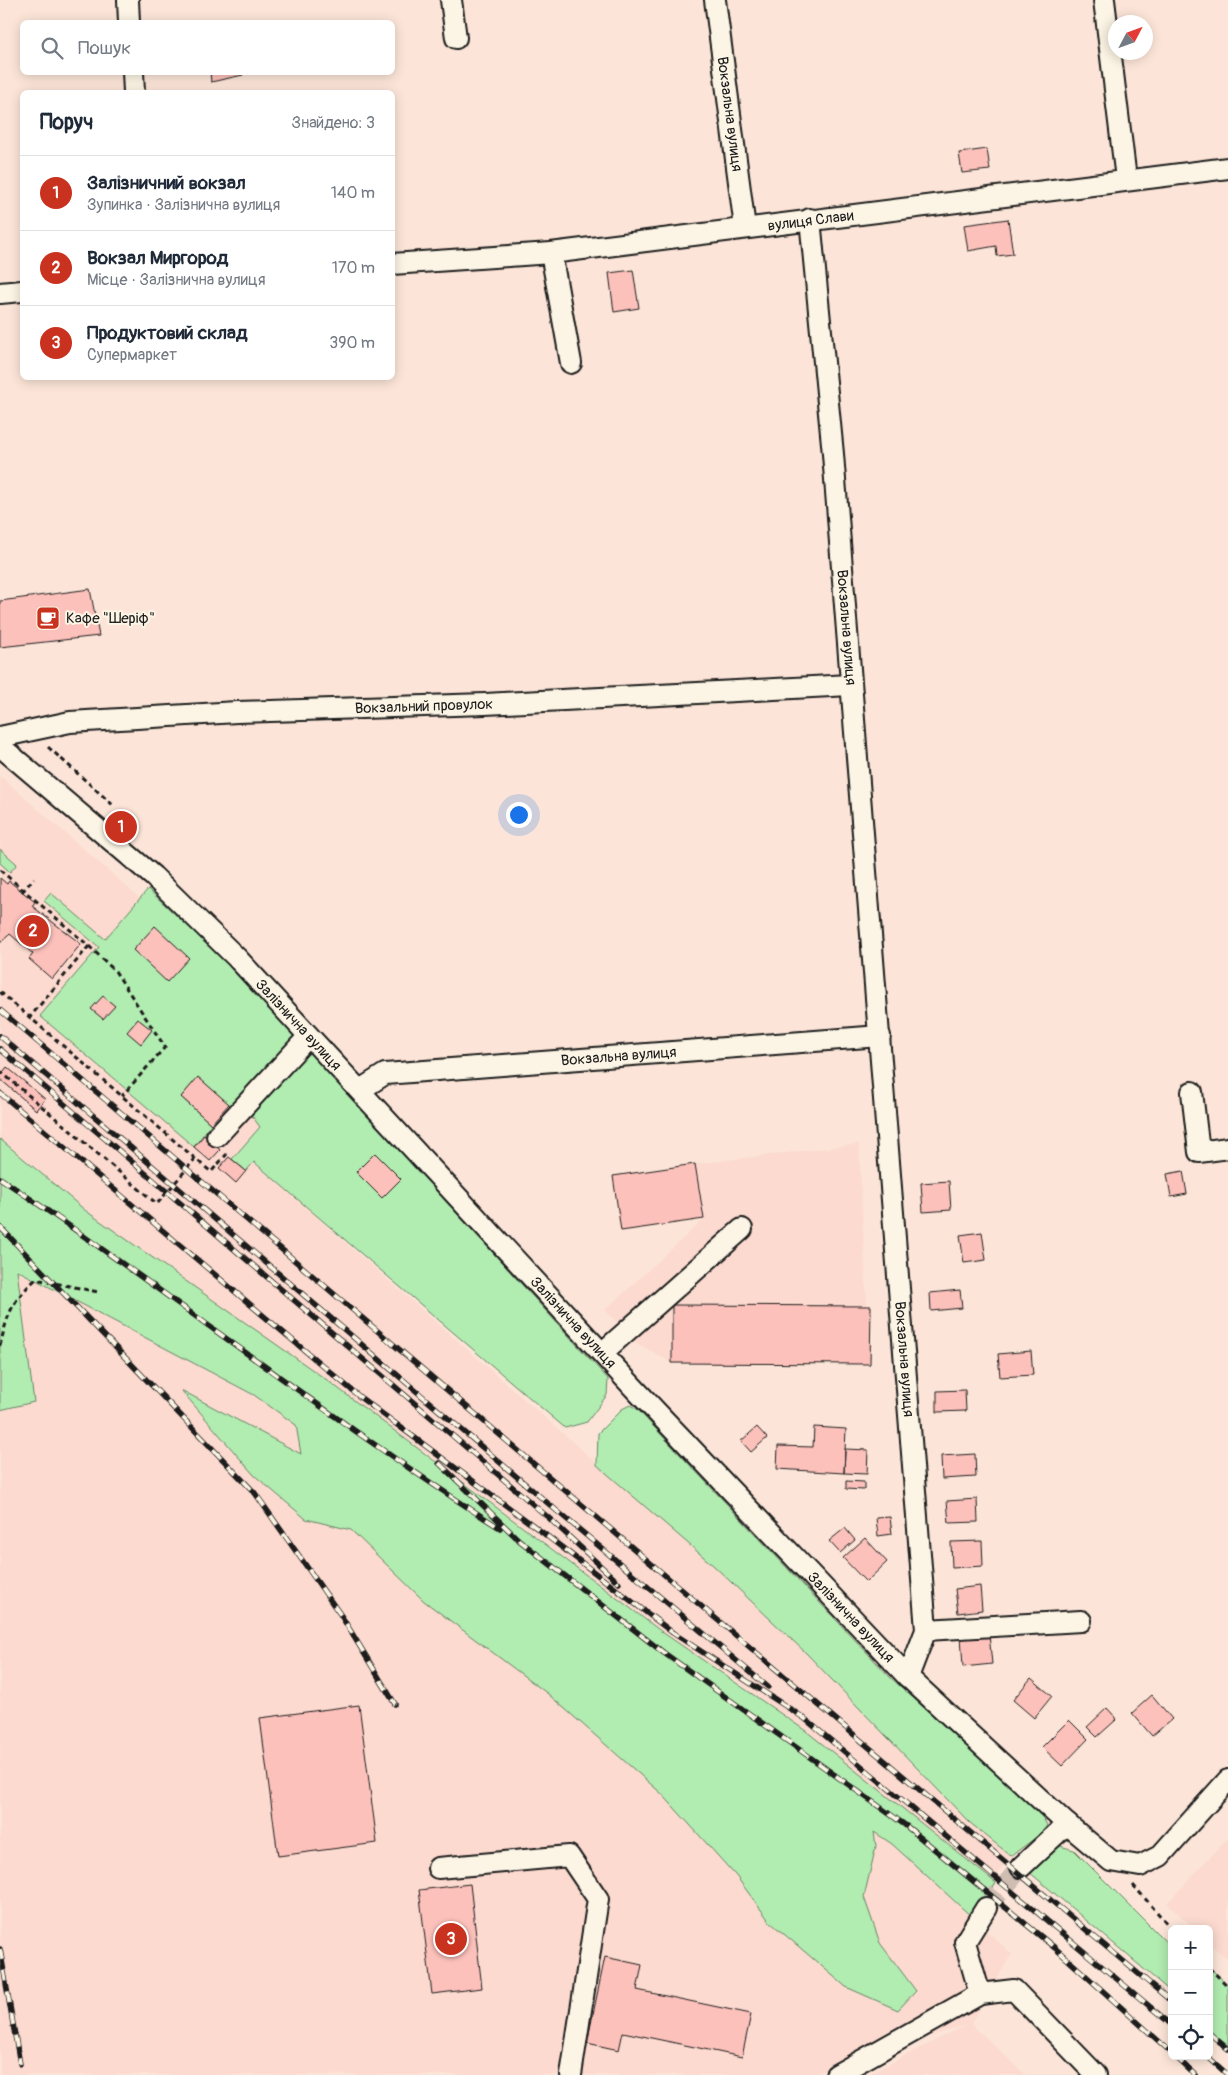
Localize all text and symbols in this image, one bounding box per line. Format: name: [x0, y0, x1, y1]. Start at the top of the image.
north arrow: [1108, 15, 1153, 60]
search box: [20, 20, 395, 75]
icon: search: [38, 34, 66, 62]
text: Пошук: [78, 36, 131, 60]
street label: Вокзальна вулиця: [713, 55, 747, 173]
text: Поруч: [40, 109, 93, 136]
text: Знайдено: 3: [292, 113, 375, 133]
text: Залізничний вокзал: [87, 171, 246, 195]
text: 1: [53, 183, 59, 203]
text: 140 m: [331, 183, 375, 203]
text: Зупинка · Залізнична вулиця: [87, 195, 280, 215]
street label: вулиця Слави: [767, 206, 855, 235]
text: Вокзал Миргород: [87, 246, 228, 270]
text: 2: [52, 258, 60, 278]
text: 170 m: [332, 258, 375, 278]
text: Місце · Залізнична вулиця: [87, 270, 265, 290]
text: Продуктовий склад: [87, 321, 247, 345]
text: 3: [52, 333, 60, 353]
text: 390 m: [329, 333, 375, 353]
text: Супермаркет: [87, 345, 177, 365]
street label: Вокзальна вулиця: [833, 569, 861, 686]
cafe icon: Кафе "Шеріф": [35, 605, 61, 631]
place label: Кафе "Шеріф": [66, 609, 155, 628]
street label: Вокзальний провулок: [355, 694, 494, 718]
your location: [506, 802, 532, 828]
pin: 1: [105, 808, 137, 846]
pin: 2: [17, 912, 49, 950]
street label: Залізнична вулиця: [252, 975, 346, 1075]
street label: Вокзальна вулиця: [560, 1042, 677, 1070]
street label: Залізнична вулиця: [526, 1272, 620, 1372]
street label: Вокзальна вулиця: [891, 1301, 919, 1418]
street label: Залізнична вулиця: [804, 1568, 899, 1666]
pin: 3: [435, 1920, 467, 1958]
map controls: [1168, 1925, 1213, 2060]
button: +: [1168, 1925, 1213, 1970]
button: −: [1168, 1970, 1213, 2015]
button: locate: [1168, 2015, 1213, 2060]

